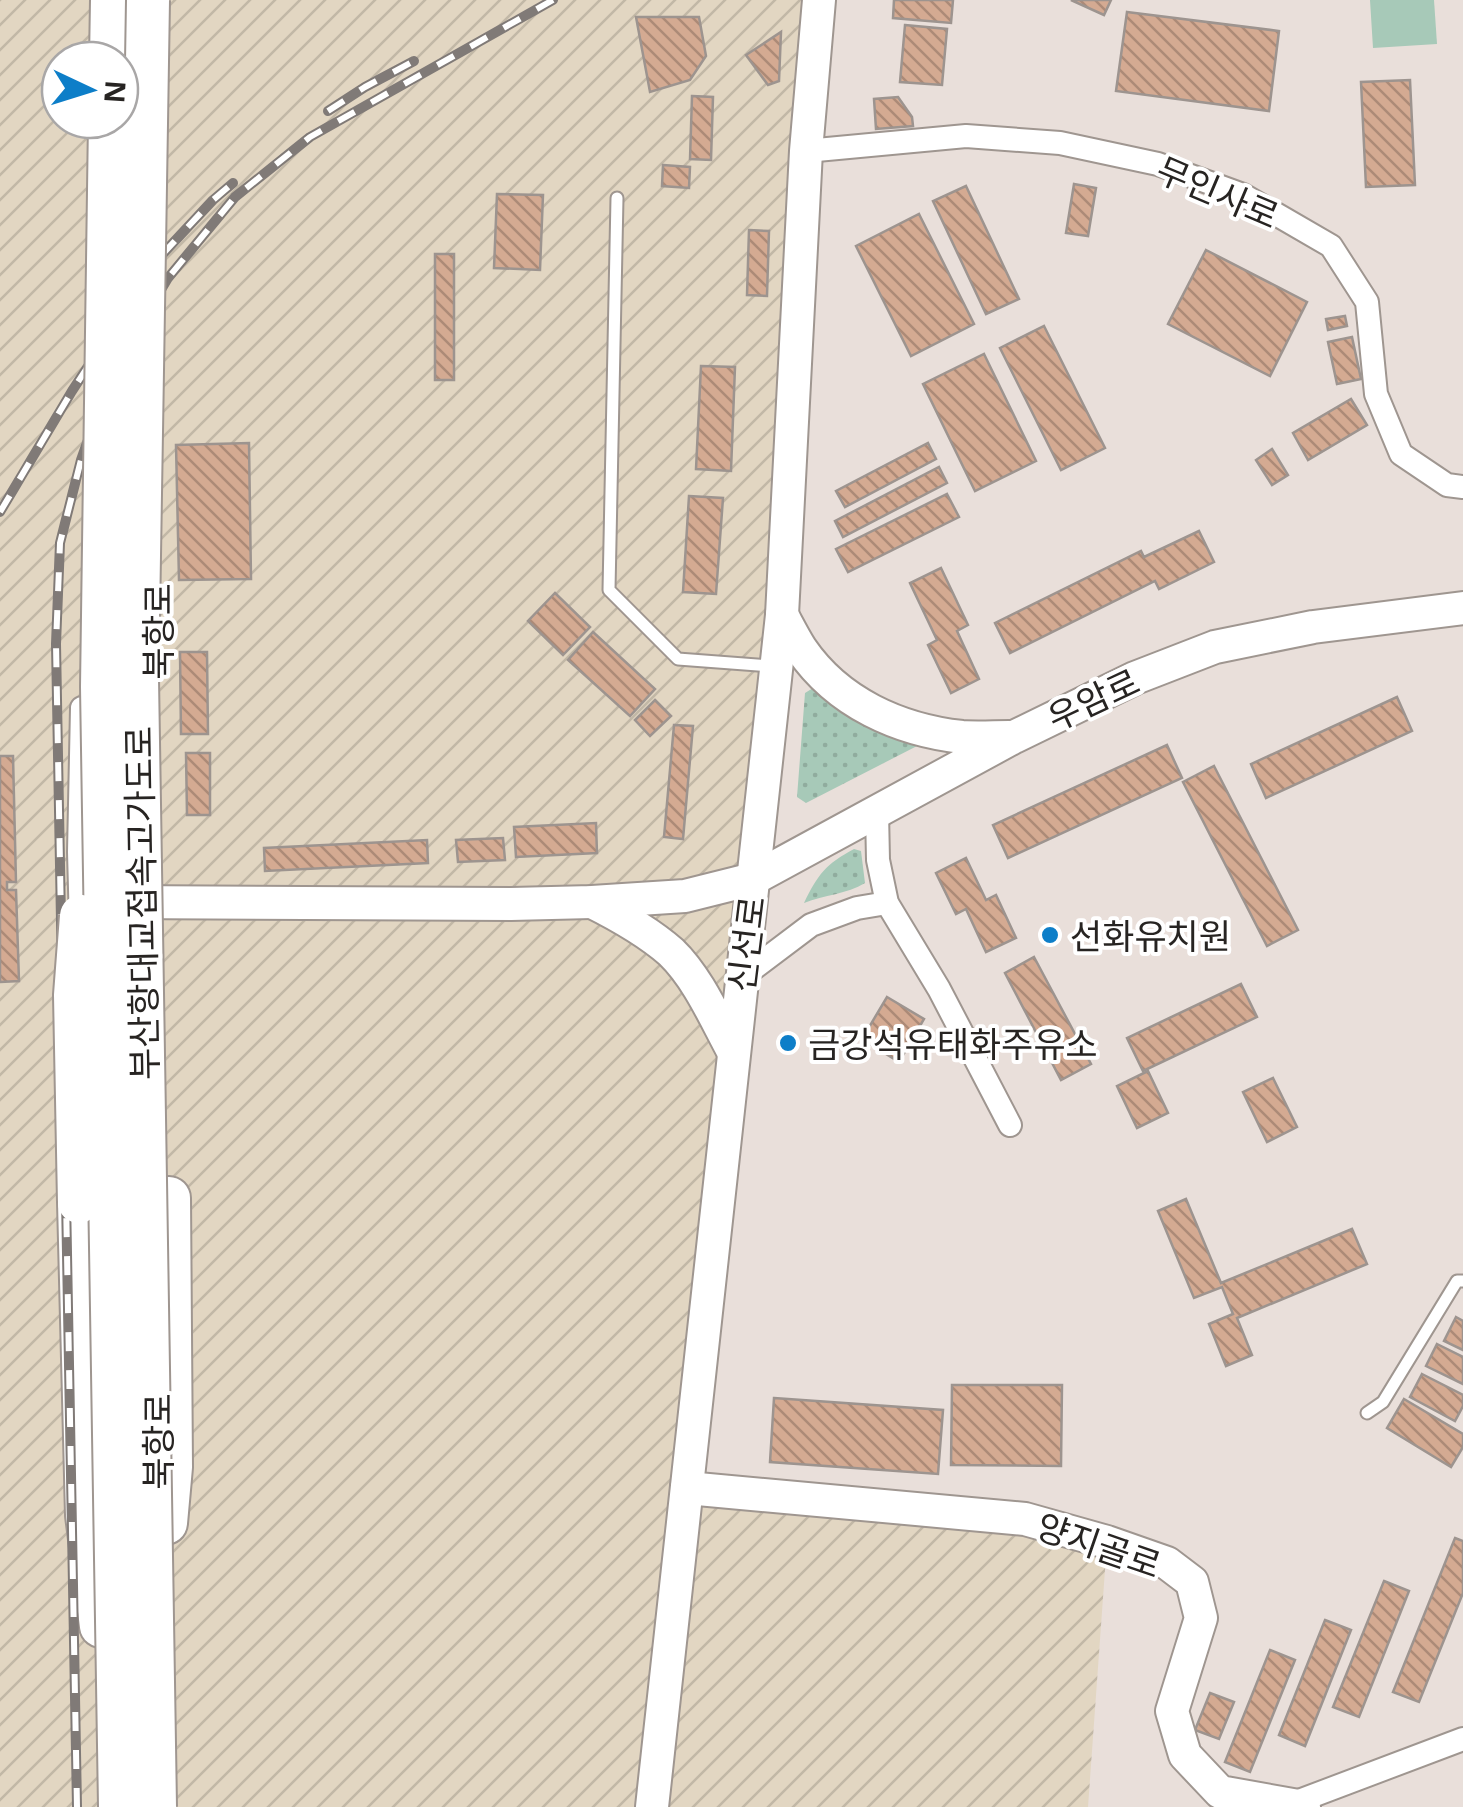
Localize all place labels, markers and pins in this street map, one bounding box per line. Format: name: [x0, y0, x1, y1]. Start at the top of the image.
place label: 선화유치원: [1070, 912, 1231, 959]
marker: 선화유치원: [1039, 924, 1061, 946]
place label: 금강석유태화주유소: [808, 1020, 1098, 1067]
marker: 금강석유태화주유소: [777, 1032, 799, 1054]

